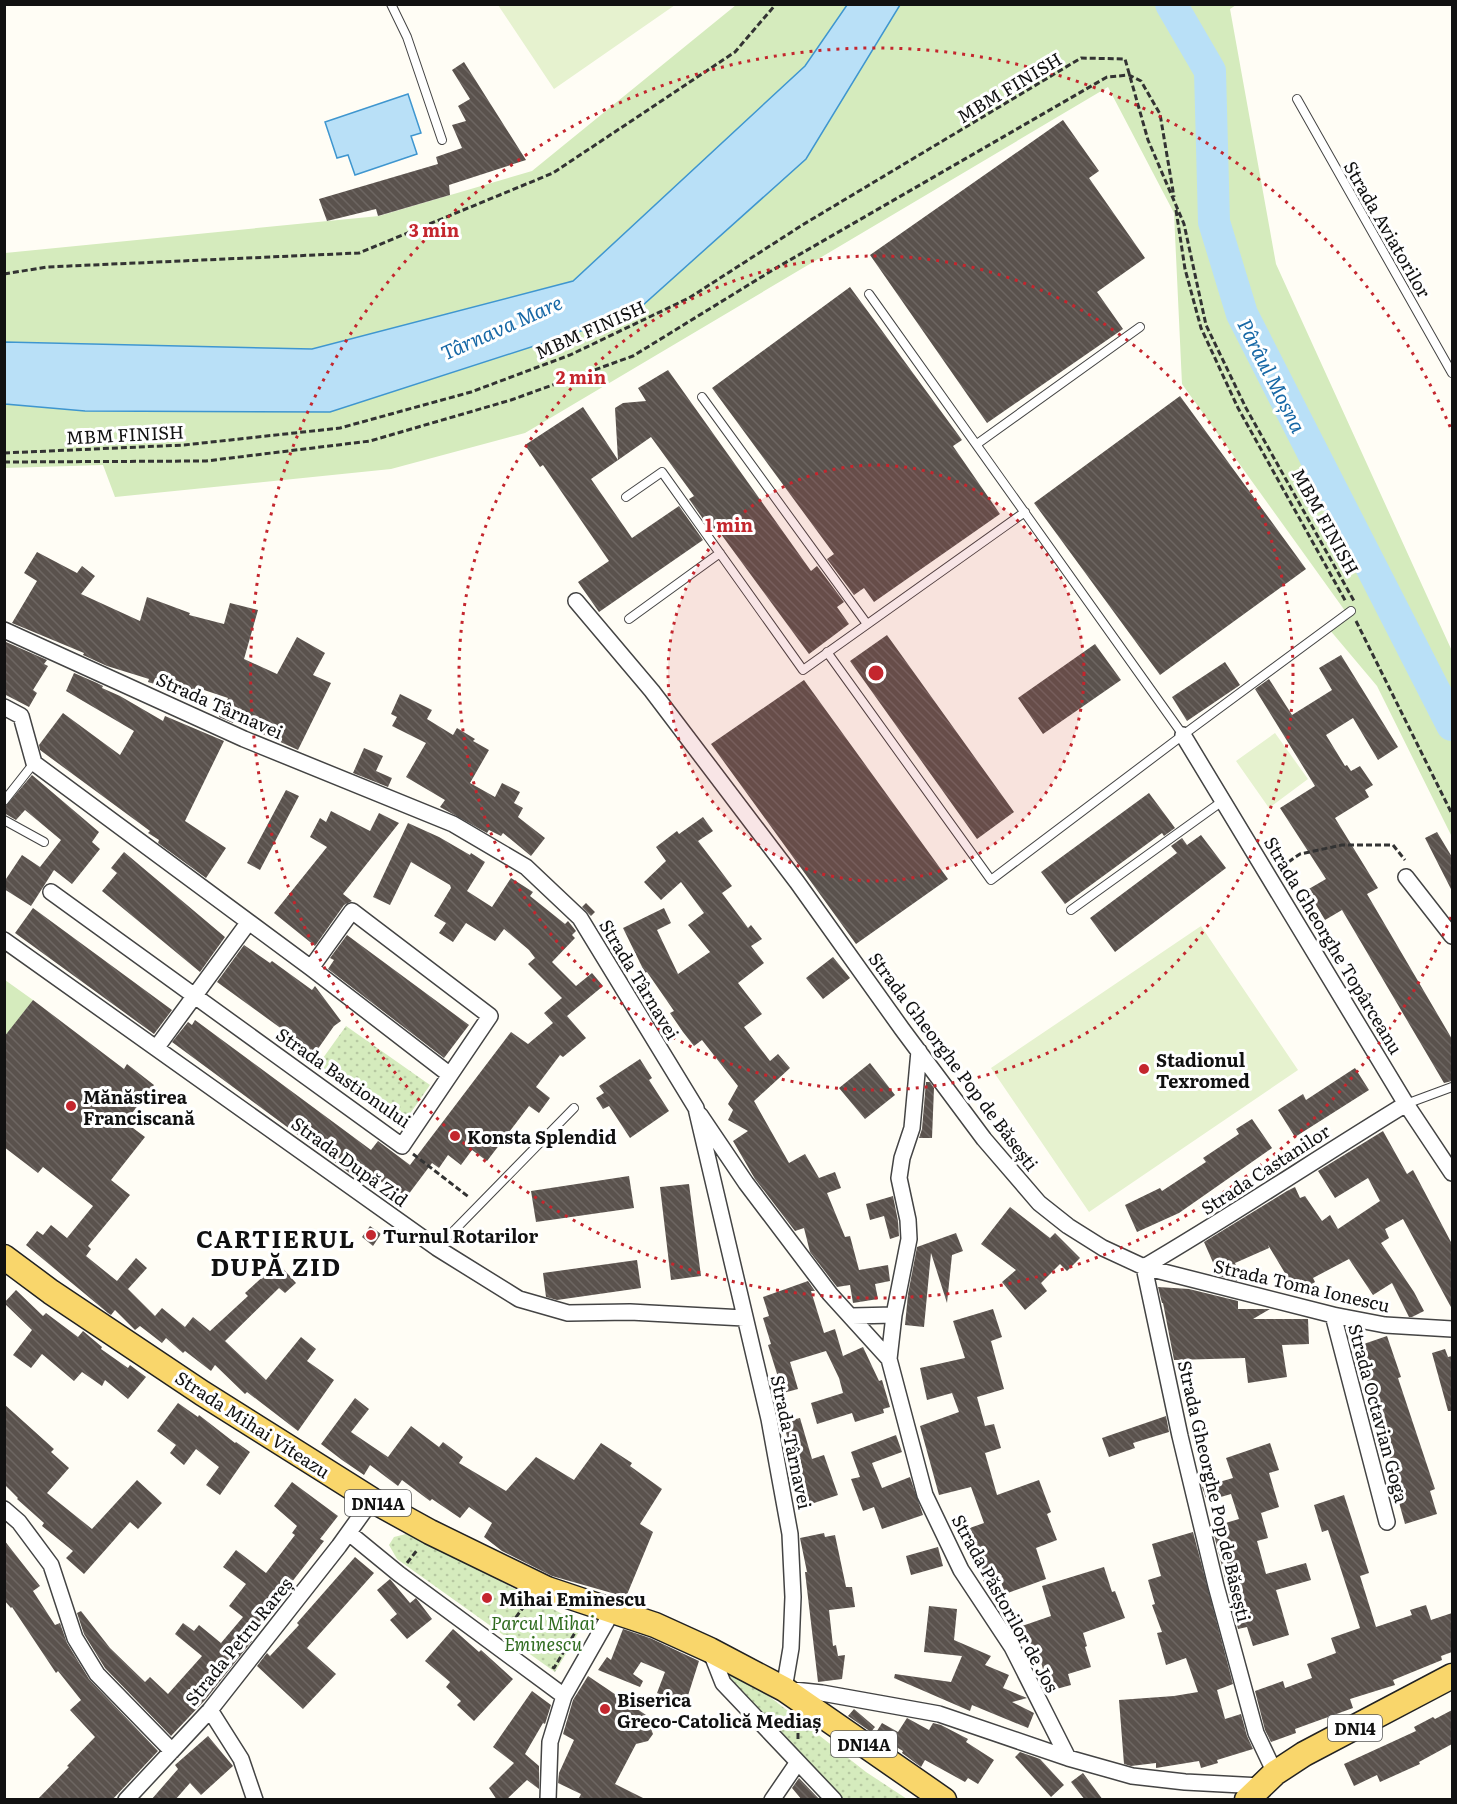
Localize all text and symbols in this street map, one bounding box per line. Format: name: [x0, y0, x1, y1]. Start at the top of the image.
street label: MBM FINISH: [951, 45, 1067, 129]
street label: Strada Aviatorilor: [1338, 156, 1438, 303]
text: 3 min: [409, 216, 460, 243]
water label: Târnava Mare: [436, 286, 566, 366]
street label: MBM FINISH: [530, 293, 650, 365]
water label: Pârâul Moșna: [1231, 313, 1315, 438]
text: 2 min: [556, 363, 607, 390]
street label: MBM FINISH: [65, 417, 185, 451]
street label: MBM FINISH: [1286, 463, 1366, 579]
text: 1 min: [705, 511, 754, 538]
centre of rings: [866, 663, 886, 683]
street label: Strada Târnavei: [152, 665, 288, 745]
street label: Strada Gheorghe Topârceanu: [1258, 831, 1410, 1059]
street label: Strada Târnavei: [593, 914, 687, 1044]
street label: Strada Gheorghe Pop de Băsești: [863, 946, 1045, 1176]
street label: Strada Bastionului: [271, 1020, 417, 1134]
place label: Stadionul Texromed: [1156, 1046, 1250, 1094]
marker: Stadionul Texromed: [1137, 1062, 1151, 1076]
place label: Mănăstirea Franciscană: [83, 1083, 195, 1131]
marker: Mănăstirea Franciscană: [64, 1099, 78, 1113]
street label: Strada După Zid: [286, 1109, 414, 1213]
street label: Strada Castanilor: [1195, 1117, 1335, 1221]
place label: Konsta Splendid: [467, 1123, 617, 1150]
marker: Konsta Splendid: [448, 1129, 462, 1143]
district label: CARTIERUL DUPĂ ZID: [196, 1220, 356, 1283]
place label: Turnul Rotarilor: [383, 1222, 538, 1249]
marker: Turnul Rotarilor: [364, 1228, 378, 1242]
street label: Strada Toma Ionescu: [1211, 1252, 1393, 1318]
street label: Strada Octavian Goga: [1342, 1321, 1416, 1506]
street label: Strada Gheorghe Pop de Băsești: [1172, 1358, 1258, 1624]
street label: Strada Mihai Viteazu: [170, 1364, 336, 1484]
street label: Strada Târnavei: [765, 1372, 819, 1512]
road number: DN14A: [345, 1490, 411, 1516]
street label: Strada Păstorilor de Jos: [946, 1509, 1066, 1697]
street label: Strada Petru Rareș: [178, 1571, 298, 1711]
place label: Mihai Eminescu: [499, 1585, 646, 1612]
marker: Mihai Eminescu: [480, 1591, 494, 1605]
park label: Parcul Mihai Eminescu: [491, 1609, 596, 1657]
place label: Biserica Greco-Catolică Mediaș: [617, 1686, 821, 1734]
marker: Biserica Greco-Catolică Mediaș: [598, 1702, 612, 1716]
road number: DN14: [1328, 1715, 1382, 1741]
road number: DN14A: [831, 1731, 897, 1757]

